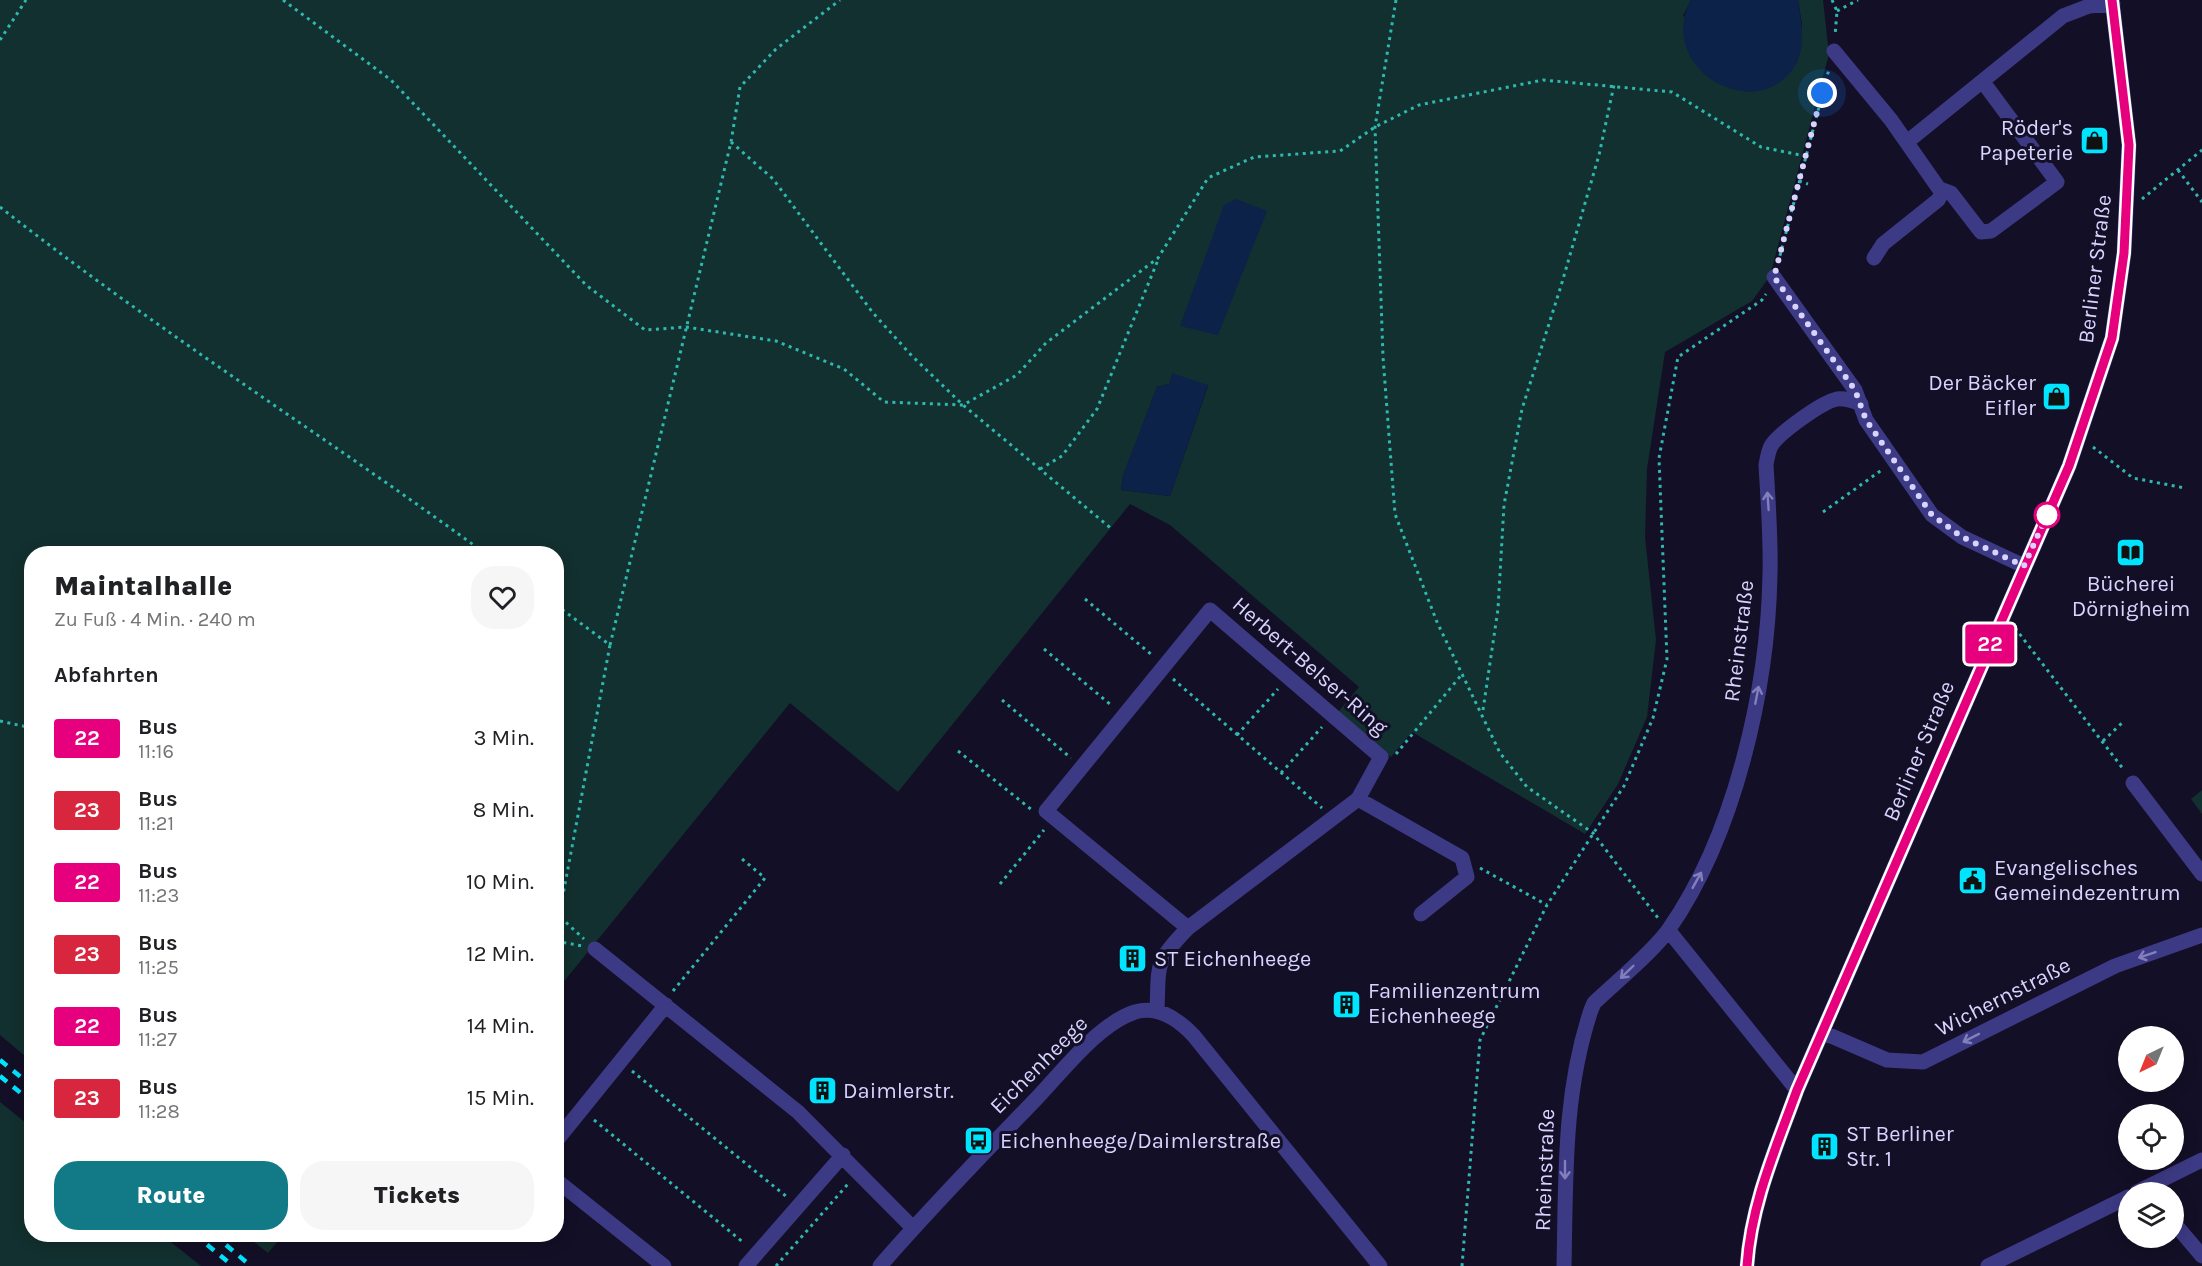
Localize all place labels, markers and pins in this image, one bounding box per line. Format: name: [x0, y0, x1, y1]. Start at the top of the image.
place label: Röder's Papeterie: [1979, 115, 2073, 166]
shop icon: Röder's Papeterie: [2078, 125, 2110, 157]
place label: Der Bäcker Eifler: [1928, 370, 2036, 421]
shop icon: Der Bäcker Eifler: [2041, 380, 2073, 412]
unlabelled marker: [2034, 502, 2060, 528]
library icon: Bücherei Dörnigheim: [2115, 536, 2147, 568]
place label: Bücherei Dörnigheim: [2072, 571, 2190, 622]
place label: Evangelisches Gemeindezentrum: [1994, 855, 2181, 906]
public building icon: Evangelisches Gemeindezentrum: [1957, 865, 1989, 897]
building icon: ST Eichenheege: [1117, 943, 1149, 975]
place label: ST Eichenheege: [1154, 946, 1311, 972]
place label: Familienzentrum Eichenheege: [1368, 978, 1541, 1029]
building icon: Familienzentrum Eichenheege: [1331, 988, 1363, 1020]
building icon: Daimlerstr.: [806, 1075, 838, 1107]
place label: Daimlerstr.: [843, 1078, 954, 1104]
place label: ST Berliner Str. 1: [1846, 1121, 1954, 1172]
bus stop icon: Eichenheege/Daimlerstraße: [963, 1125, 995, 1157]
place label: Eichenheege/Daimlerstraße: [1000, 1128, 1281, 1154]
building icon: ST Berliner Str. 1: [1809, 1131, 1841, 1163]

